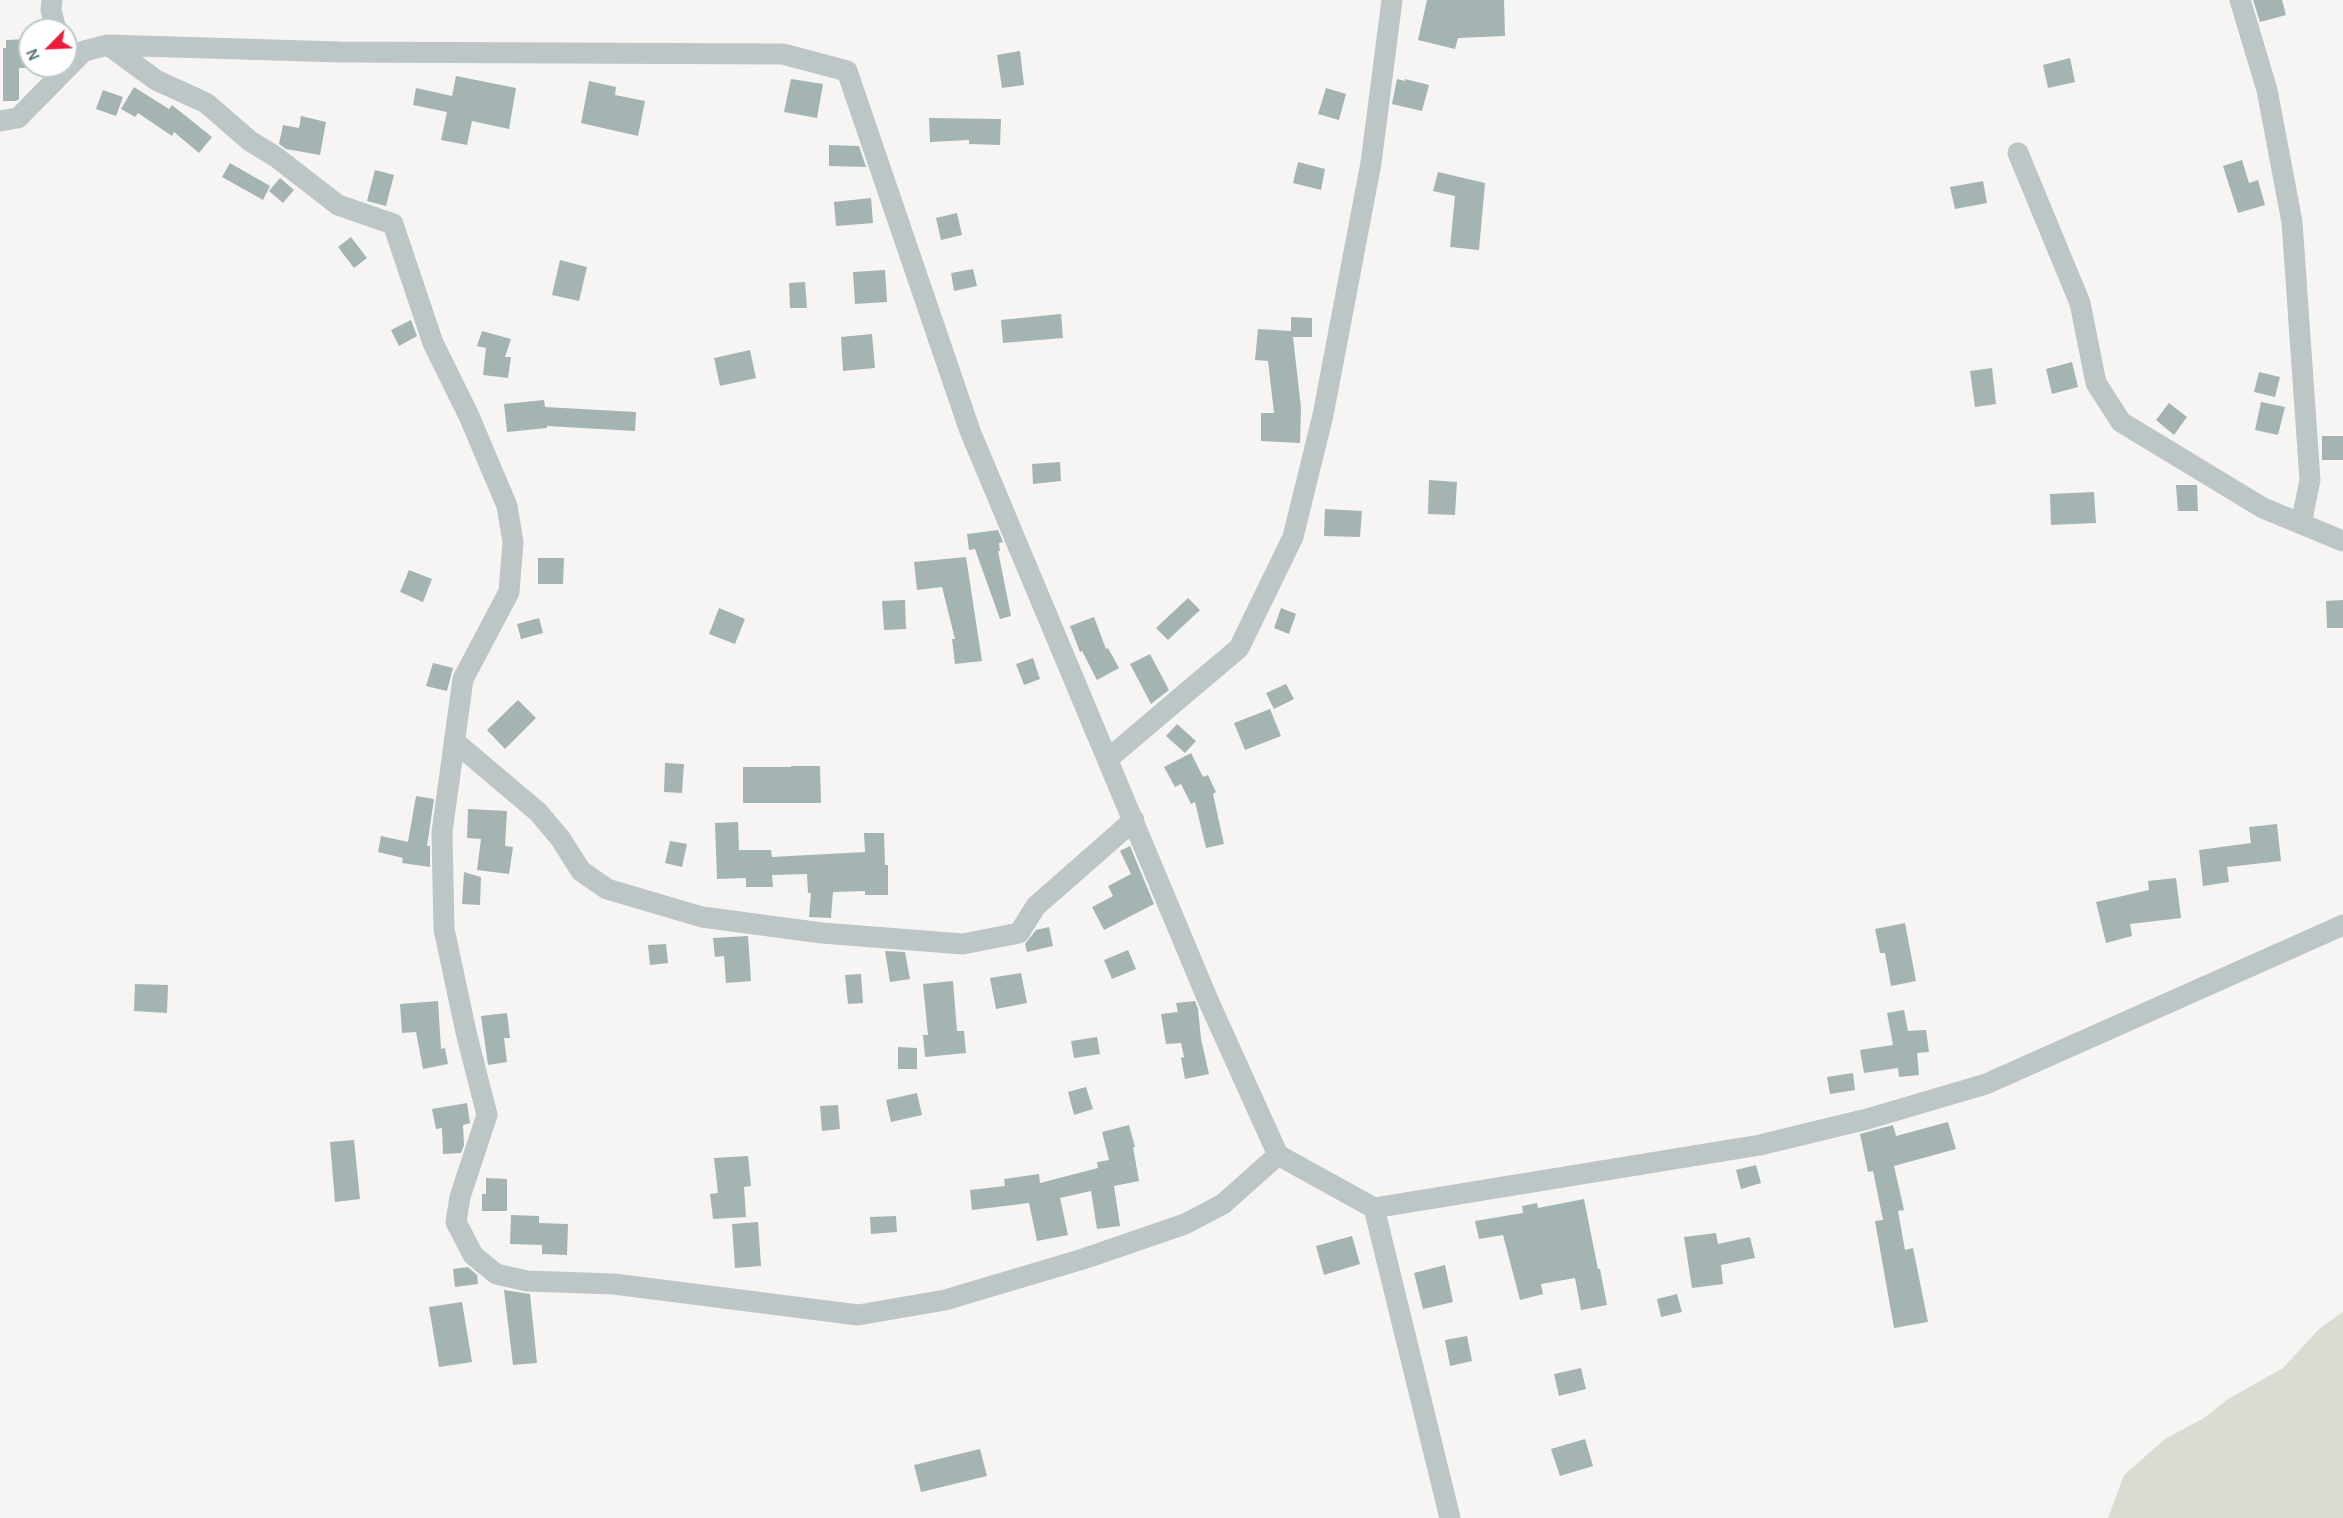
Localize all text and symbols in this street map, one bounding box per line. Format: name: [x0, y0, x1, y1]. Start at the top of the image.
north arrow: [18, 18, 78, 78]
text: N: [24, 46, 43, 63]

